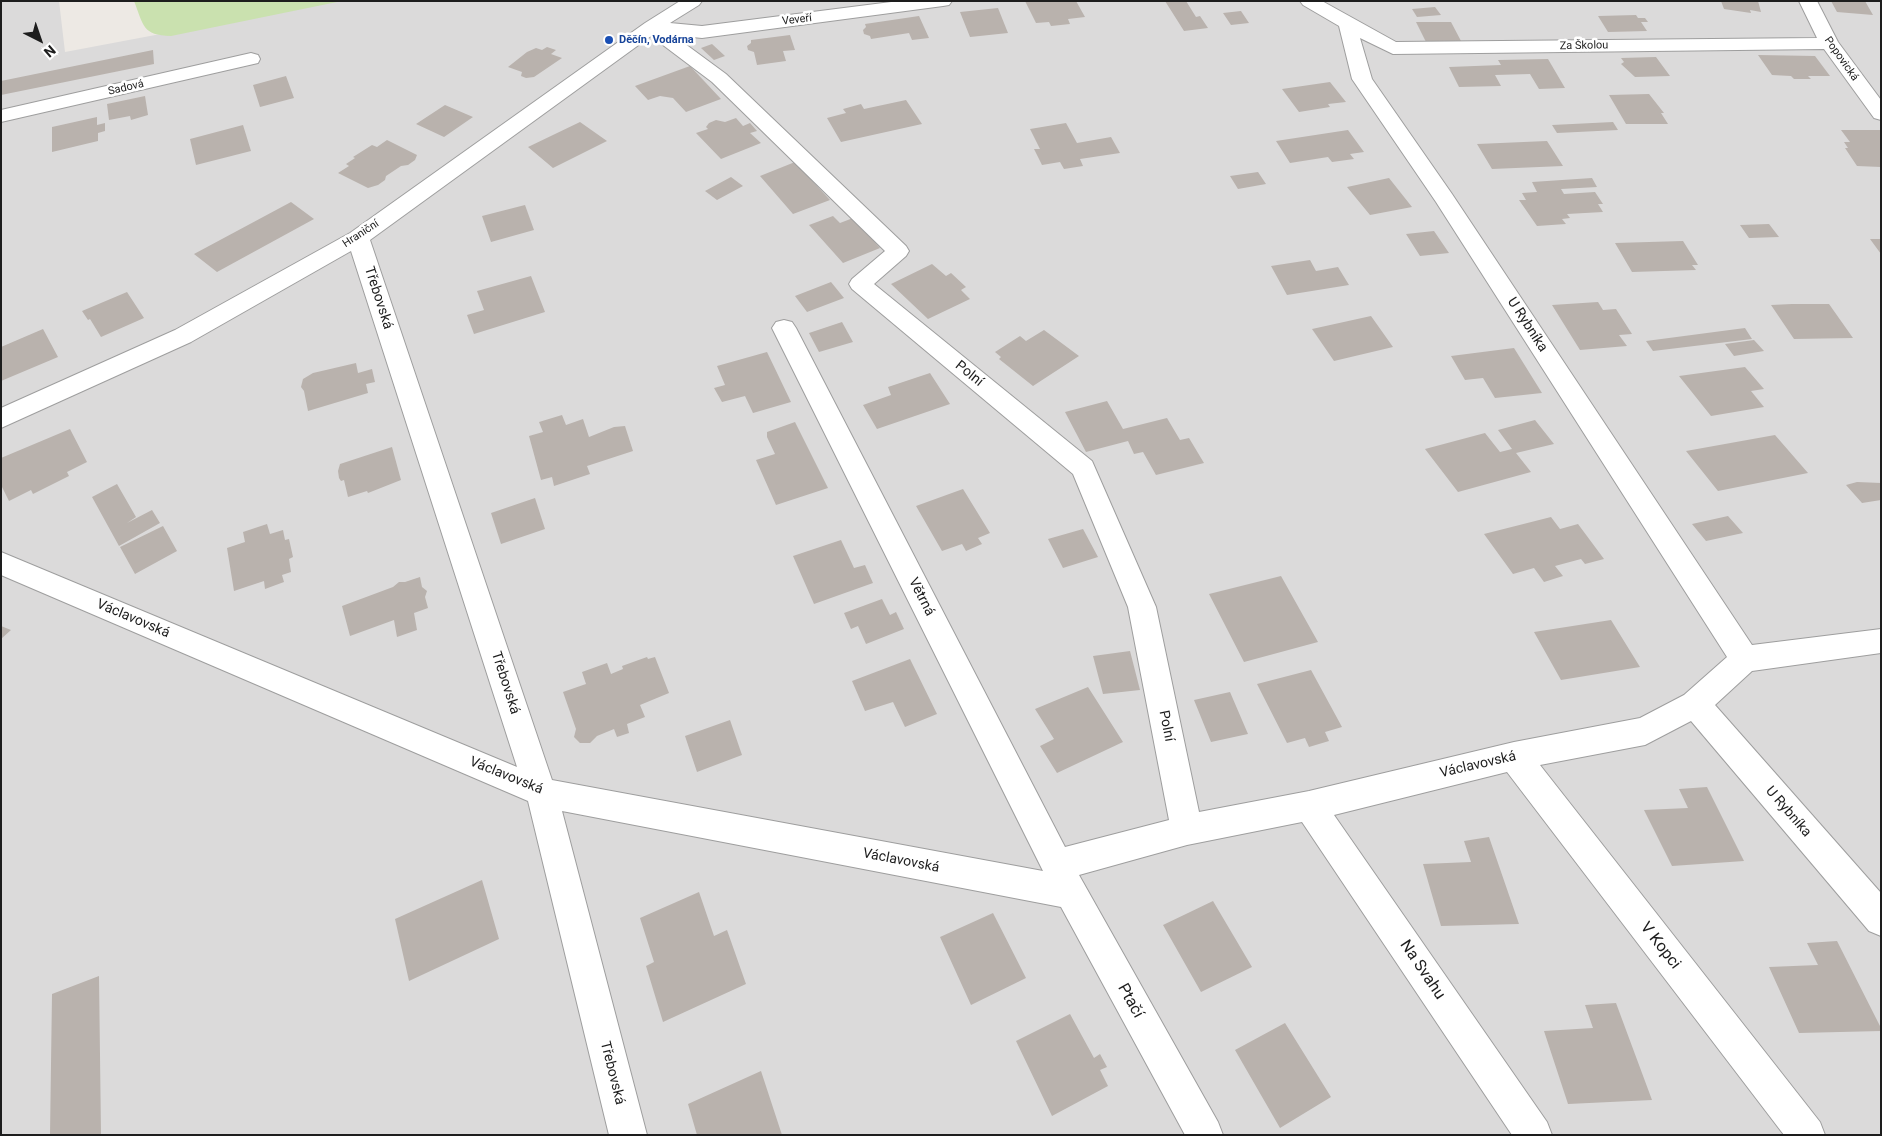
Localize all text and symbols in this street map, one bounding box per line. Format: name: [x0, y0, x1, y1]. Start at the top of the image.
street label: Veveří: [781, 12, 813, 28]
north arrow: [15, 15, 65, 65]
place label: Děčín, Vodárna: [619, 33, 694, 47]
marker: Děčín, Vodárna: [603, 34, 615, 46]
street label: Popovická: [1821, 34, 1861, 84]
street label: Za Školou: [1560, 39, 1608, 53]
text: N: [41, 42, 59, 61]
street label: Sadová: [107, 78, 145, 98]
street label: Hraniční: [340, 217, 382, 251]
street label: Třebovská: [360, 265, 396, 331]
street label: U Rybníka: [1503, 295, 1551, 355]
street label: Polní: [952, 358, 986, 390]
street label: Větrná: [904, 575, 938, 619]
street label: Václavovská: [94, 596, 172, 642]
street label: Třebovská: [487, 650, 523, 716]
street label: Polní: [1155, 709, 1177, 743]
street label: Václavovská: [1438, 748, 1518, 782]
street label: Václavovská: [467, 754, 545, 798]
street label: U Rybníka: [1761, 783, 1815, 841]
street label: Václavovská: [861, 845, 941, 877]
street label: V Kopci: [1636, 919, 1684, 973]
street label: Na Svahu: [1395, 937, 1449, 1003]
street label: Ptačí: [1113, 980, 1147, 1022]
street label: Třebovská: [596, 1040, 628, 1106]

